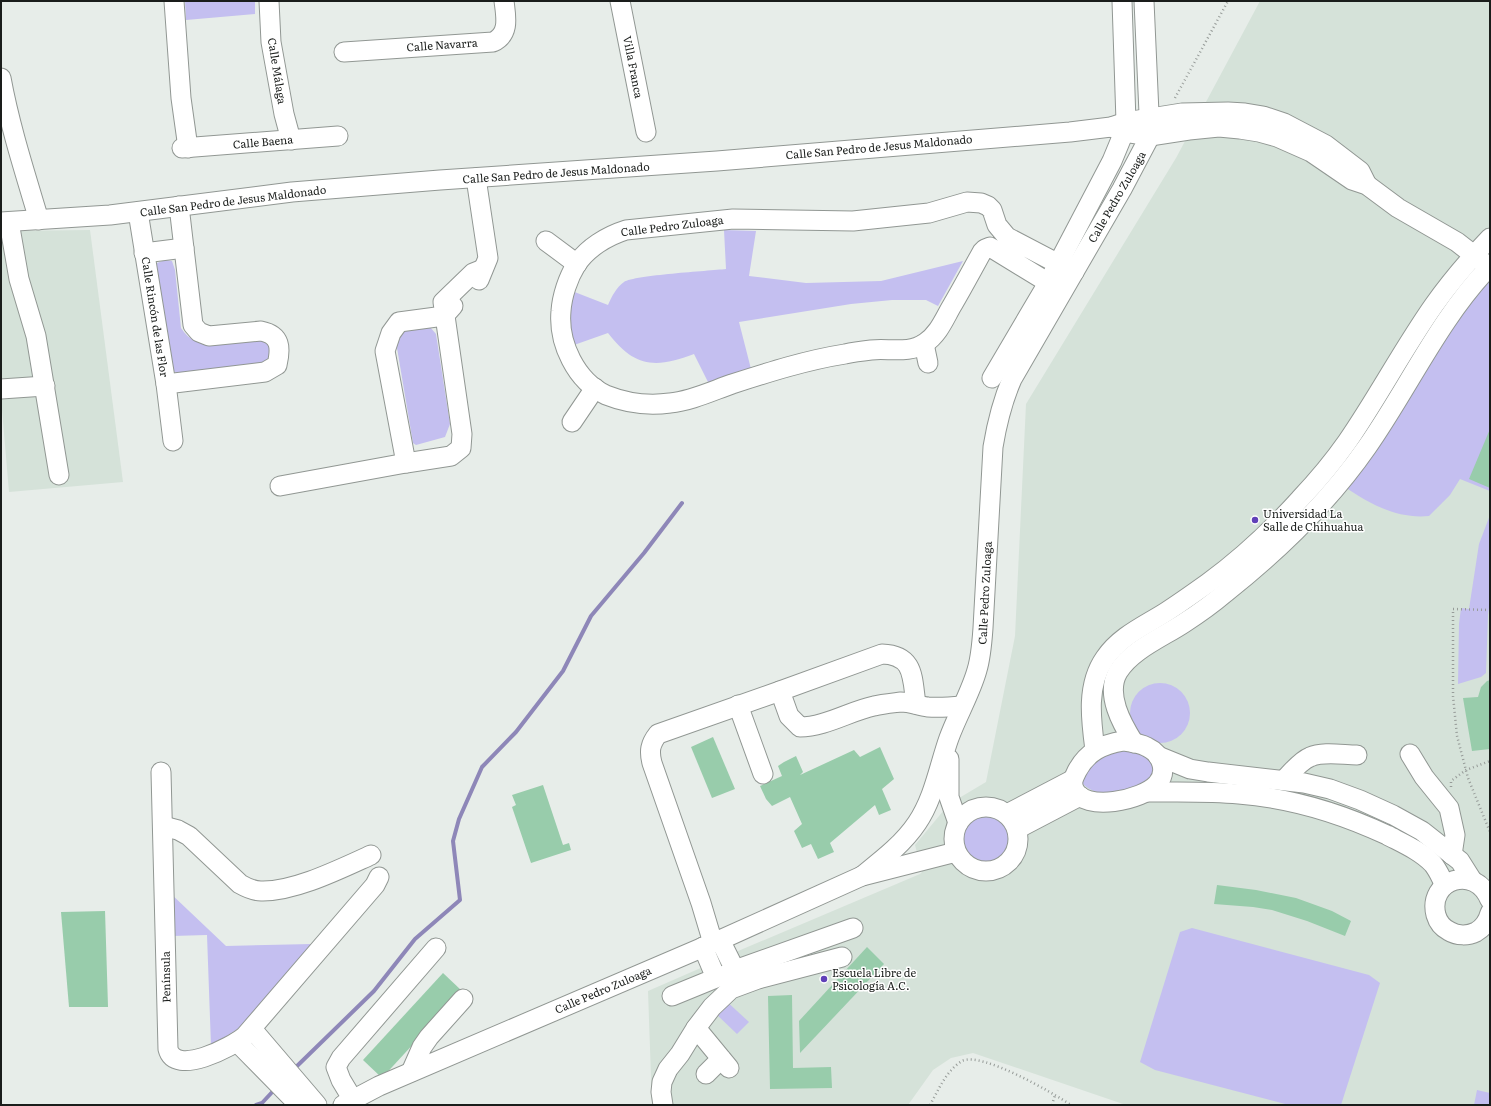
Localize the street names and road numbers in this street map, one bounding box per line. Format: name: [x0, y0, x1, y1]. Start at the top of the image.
street label: Calle Navarra: [406, 34, 478, 54]
street label: Villa Franca: [620, 34, 648, 99]
street label: Calle Málaga: [265, 37, 291, 105]
street label: Calle Baena: [232, 130, 294, 152]
street label: Calle San Pedro de Jesus Maldonado: [785, 130, 973, 162]
street label: Calle Pedro Zuloaga: [1083, 148, 1149, 245]
street label: Calle San Pedro de Jesus Maldonado: [462, 157, 650, 187]
street label: Calle San Pedro de Jesus Maldonado: [139, 181, 327, 219]
street label: Calle Pedro Zuloaga: [620, 211, 724, 239]
street label: Calle Rincón de las Flor: [139, 256, 174, 379]
street label: Calle Pedro Zuloaga: [973, 541, 995, 645]
street label: Península: [157, 951, 173, 1003]
street label: Calle Pedro Zuloaga: [552, 961, 653, 1017]

